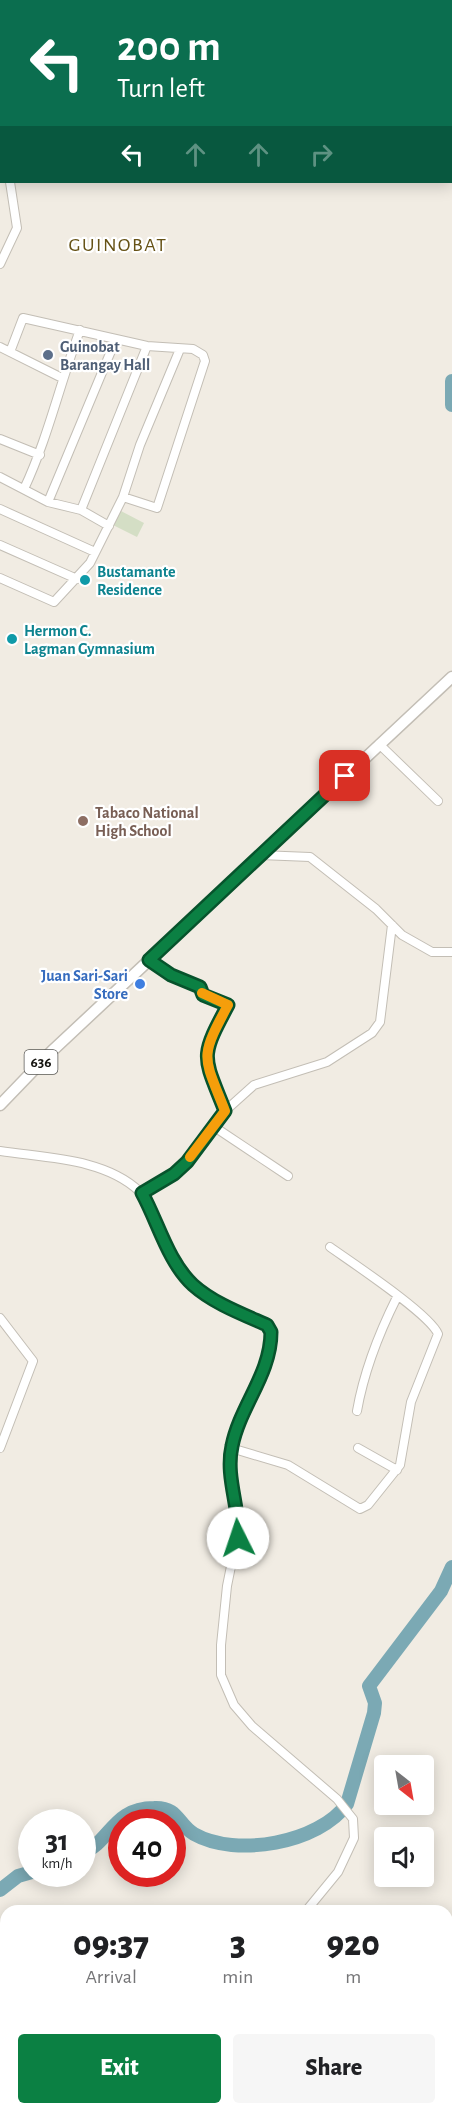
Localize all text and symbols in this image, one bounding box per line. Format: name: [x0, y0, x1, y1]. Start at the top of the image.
icon: left: [18, 24, 96, 102]
text: 200 m: [117, 26, 221, 68]
text: Turn left: [117, 75, 205, 102]
icon: left: [116, 138, 149, 171]
icon: ahead: [179, 138, 212, 171]
icon: ahead: [242, 138, 275, 171]
icon: right: [305, 138, 338, 171]
district label: GUINOBAT: [69, 235, 167, 255]
place label: Guinobat Barangay Hall: [60, 339, 150, 374]
marker: Guinobat Barangay Hall: [41, 348, 55, 362]
place label: Bustamante Residence: [97, 564, 176, 598]
marker: Bustamante Residence: [78, 573, 92, 587]
place label: Hermon C. Lagman Gymnasium: [24, 623, 155, 658]
marker: Hermon C. Lagman Gymnasium: [5, 632, 19, 646]
pin: [319, 750, 370, 801]
icon: arrive: [328, 759, 361, 792]
place label: Tabaco National High School: [95, 805, 199, 839]
marker: Tabaco National High School: [76, 814, 90, 828]
place label: Juan Sari-Sari Store: [41, 968, 128, 1002]
marker: Juan Sari-Sari Store: [133, 977, 147, 991]
road number: 636: [24, 1050, 57, 1074]
position arrow: [206, 1506, 270, 1570]
north arrow: [374, 1755, 434, 1815]
map controls: [374, 1755, 434, 1887]
speed limit sign: 40: [108, 1809, 186, 1887]
text: 31: [45, 1826, 69, 1856]
button: sound: [374, 1827, 434, 1887]
text: km/h: [42, 1856, 72, 1871]
text: 09:37: [73, 1926, 149, 1962]
text: 3: [230, 1926, 246, 1962]
text: 920: [326, 1926, 380, 1962]
text: Arrival: [85, 1967, 137, 1987]
text: min: [222, 1967, 253, 1987]
text: m: [345, 1967, 361, 1987]
button: Exit: [18, 2034, 221, 2103]
button: Share: [233, 2034, 435, 2103]

